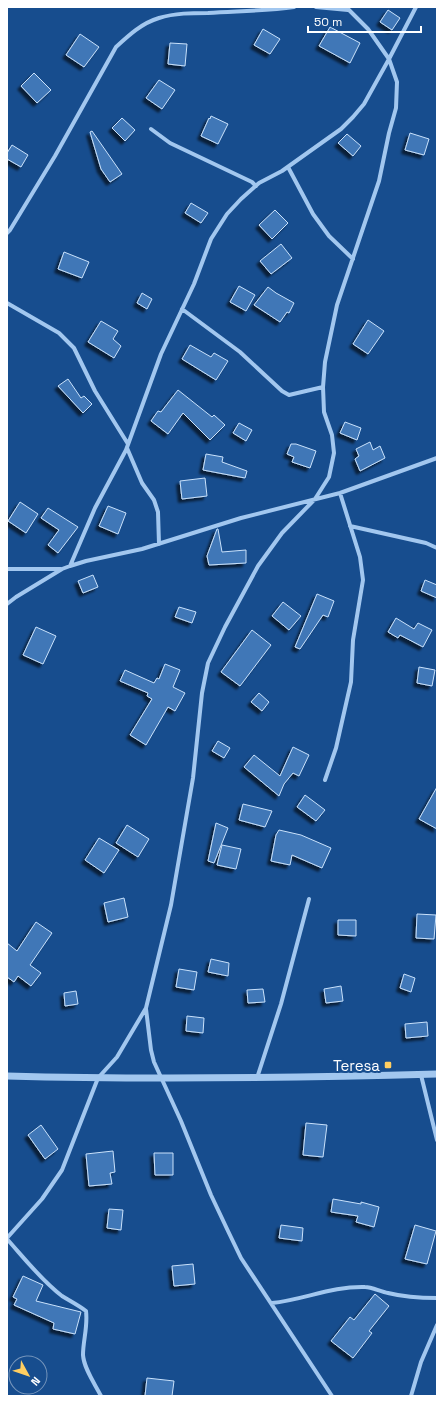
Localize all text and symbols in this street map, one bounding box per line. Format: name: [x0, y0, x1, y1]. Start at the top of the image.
scale bar: [308, 8, 421, 34]
text: 50 m: [314, 14, 342, 30]
place label: Teresa: [333, 1056, 380, 1075]
marker: Teresa: [383, 1060, 393, 1070]
north arrow: [8, 1355, 48, 1395]
text: N: [28, 1374, 43, 1389]

